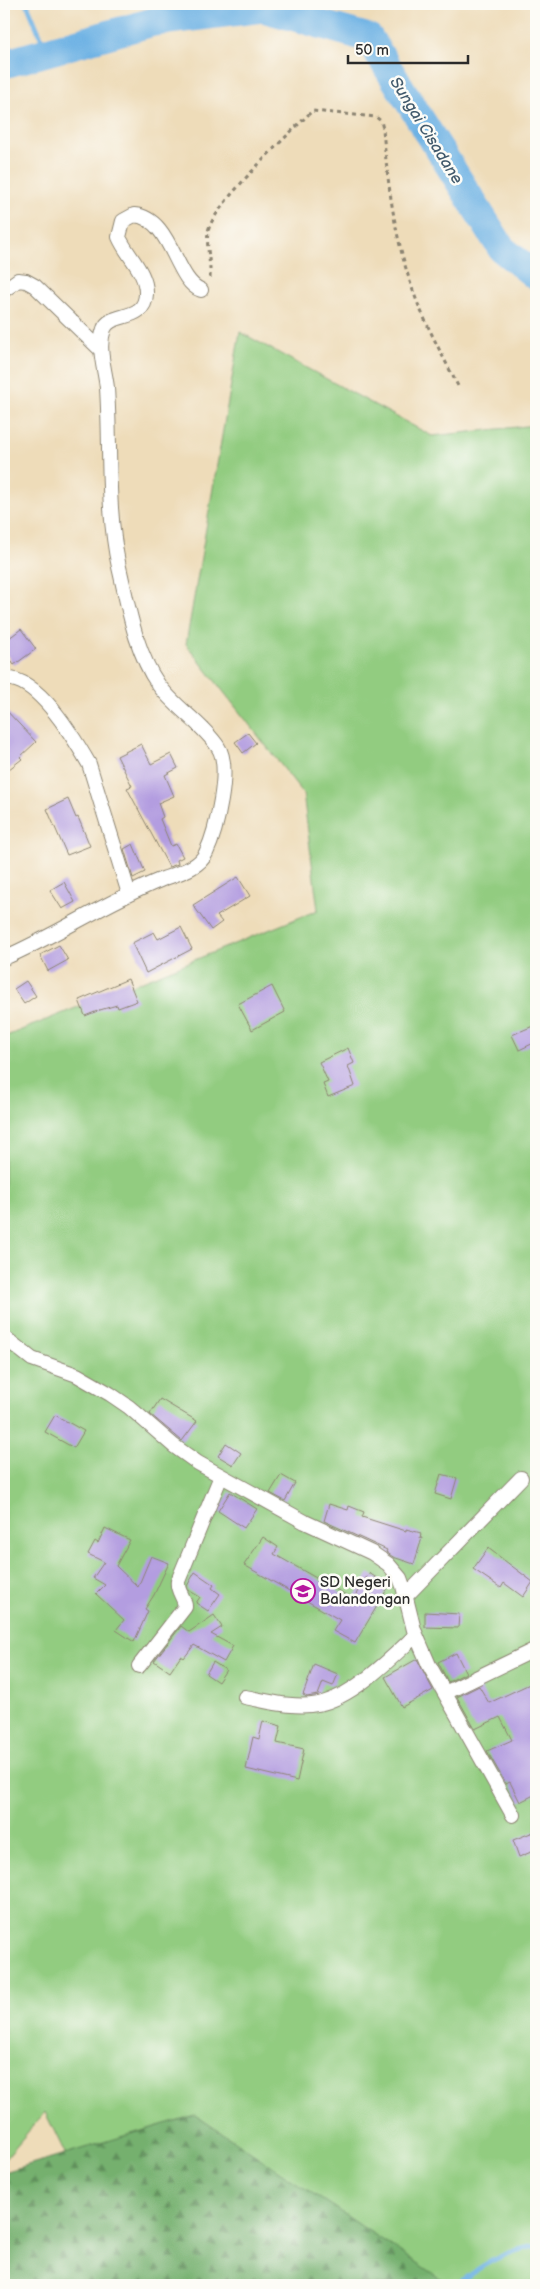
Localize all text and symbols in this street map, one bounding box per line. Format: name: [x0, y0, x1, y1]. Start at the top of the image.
scale bar: [348, 32, 468, 64]
text: 50 m: [355, 41, 389, 60]
water label: Sungai Cisadane: [385, 74, 466, 188]
place label: SD Negeri Balandongan: [320, 1573, 410, 1609]
school or university icon: SD Negeri Balandongan: [290, 1578, 316, 1604]

